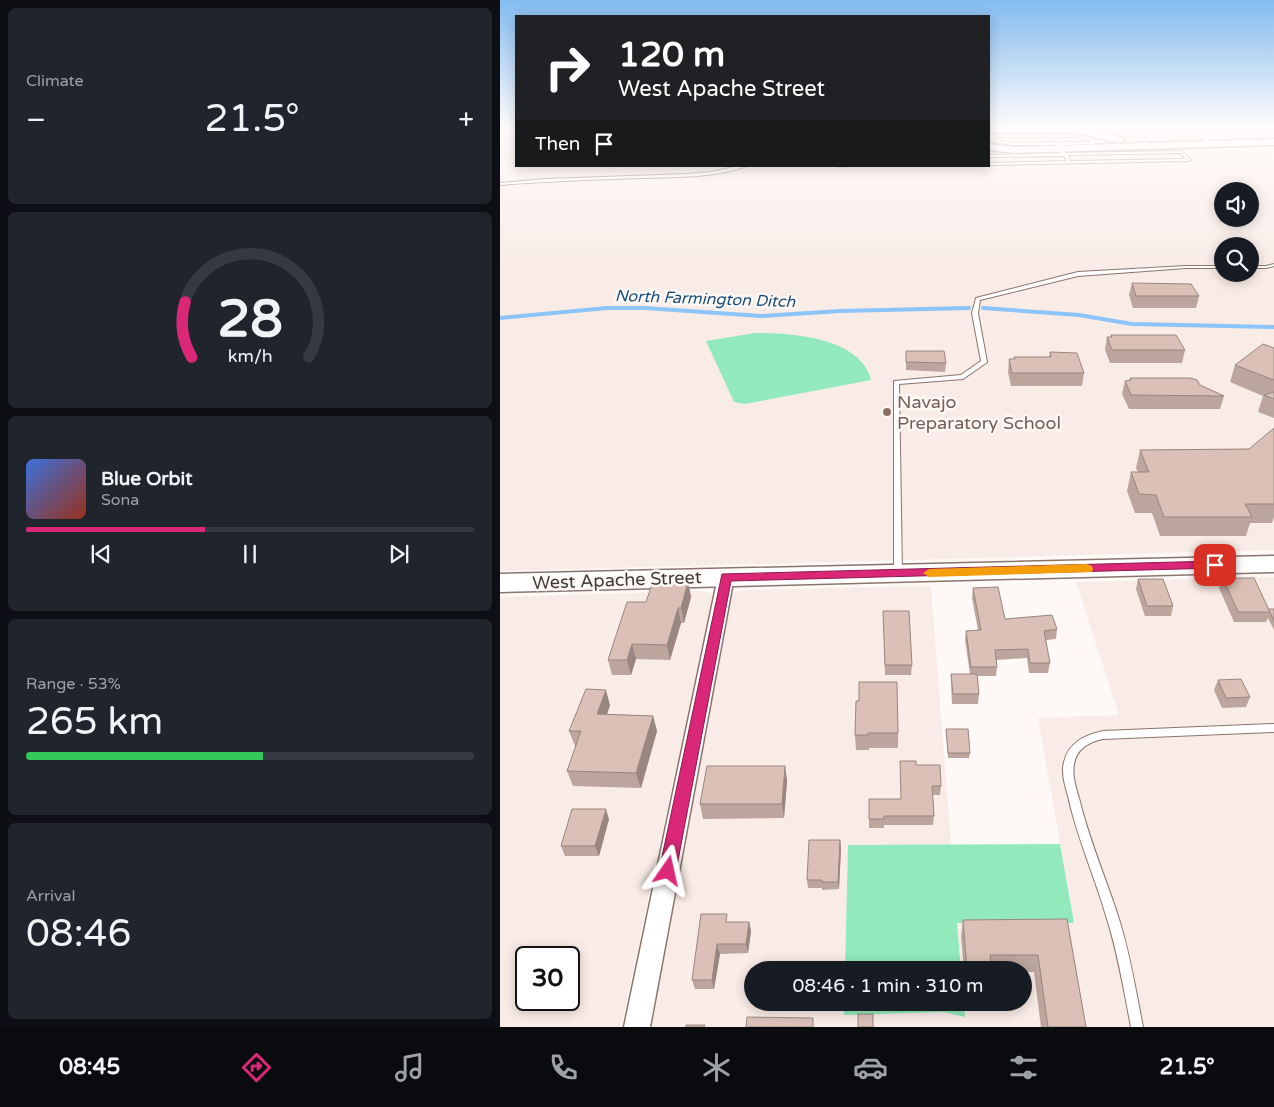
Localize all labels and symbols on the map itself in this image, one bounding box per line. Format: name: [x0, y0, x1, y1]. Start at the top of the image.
water label: North Farmington Ditch: [615, 286, 797, 312]
place label: Navajo Preparatory School: [897, 391, 1061, 434]
marker: Navajo Preparatory School: [881, 406, 893, 418]
pin: [1194, 544, 1236, 586]
street label: West Apache Street: [532, 566, 702, 594]
position arrow: [641, 844, 693, 896]
speed limit sign: 30: [515, 946, 580, 1011]

